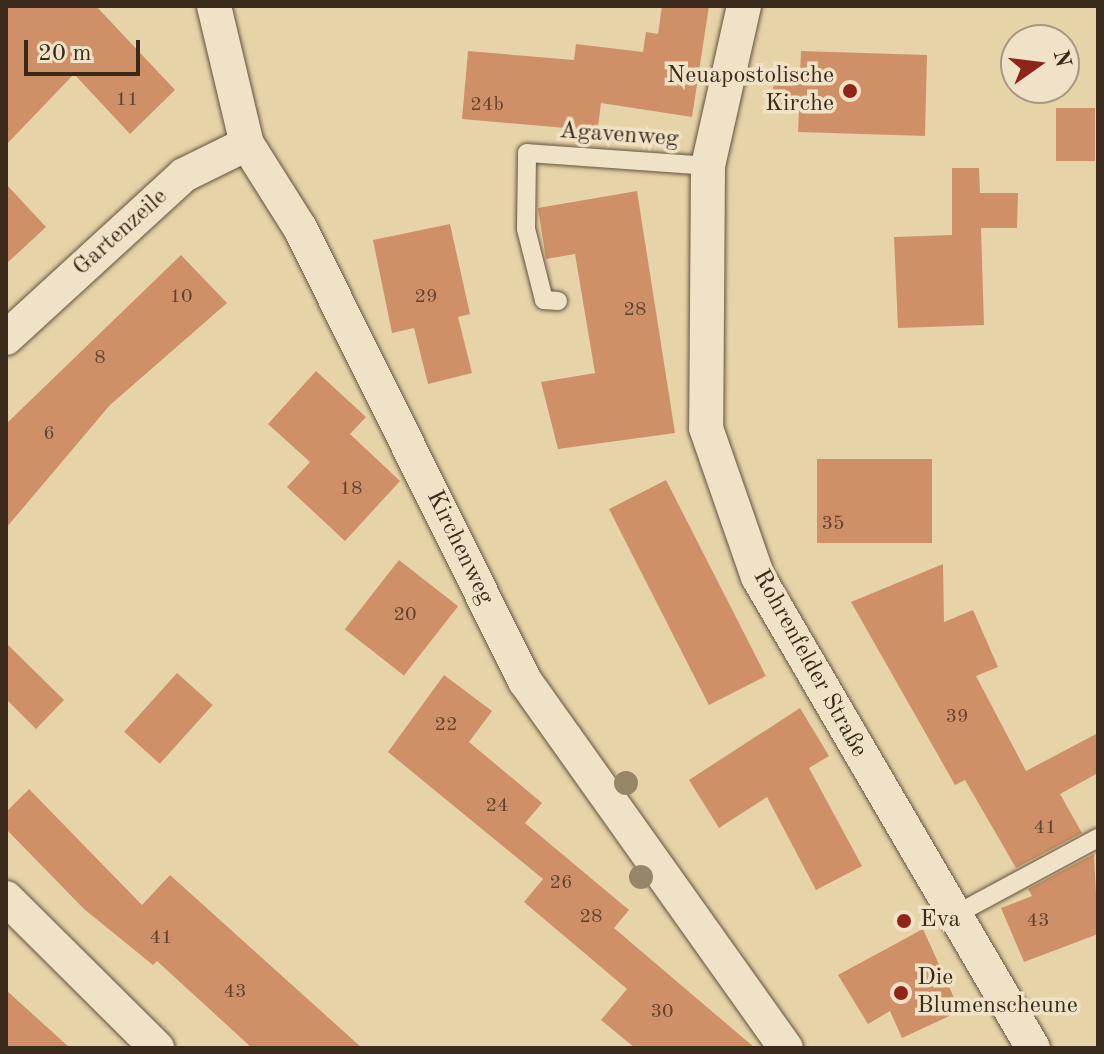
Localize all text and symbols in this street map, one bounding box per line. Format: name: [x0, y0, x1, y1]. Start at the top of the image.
scale bar: [28, 24, 144, 74]
north arrow: [1000, 24, 1080, 104]
text: 20 m: [38, 42, 92, 66]
text: N: [1049, 48, 1074, 69]
place label: Neuapostolische Kirche: [667, 63, 834, 119]
marker: Neuapostolische Kirche: [841, 82, 859, 100]
house number: 11: [115, 88, 139, 112]
house number: 24b: [470, 93, 504, 117]
street label: Agavenweg: [558, 117, 680, 155]
street label: Gartenzeile: [68, 183, 174, 283]
house number: 10: [169, 285, 193, 309]
house number: 29: [414, 285, 438, 309]
house number: 28: [623, 298, 647, 322]
house number: 8: [94, 346, 106, 370]
house number: 6: [43, 422, 55, 446]
house number: 18: [339, 477, 363, 501]
street label: Kirchenweg: [419, 486, 499, 610]
house number: 35: [821, 512, 845, 536]
street label: Rohrenfelder Straße: [745, 565, 873, 763]
house number: 20: [393, 603, 417, 627]
house number: 39: [945, 705, 969, 729]
house number: 22: [434, 713, 458, 737]
house number: 24: [485, 794, 509, 818]
house number: 41: [1033, 816, 1057, 840]
house number: 26: [549, 871, 573, 895]
house number: 28: [579, 905, 603, 929]
place label: Eva: [920, 907, 960, 935]
house number: 43: [1026, 909, 1050, 933]
marker: Eva: [895, 912, 913, 930]
house number: 41: [149, 926, 173, 950]
place label: Die Blumenscheune: [917, 965, 1078, 1021]
house number: 43: [223, 980, 247, 1004]
marker: Die Blumenscheune: [892, 984, 910, 1002]
house number: 30: [650, 1000, 674, 1024]

